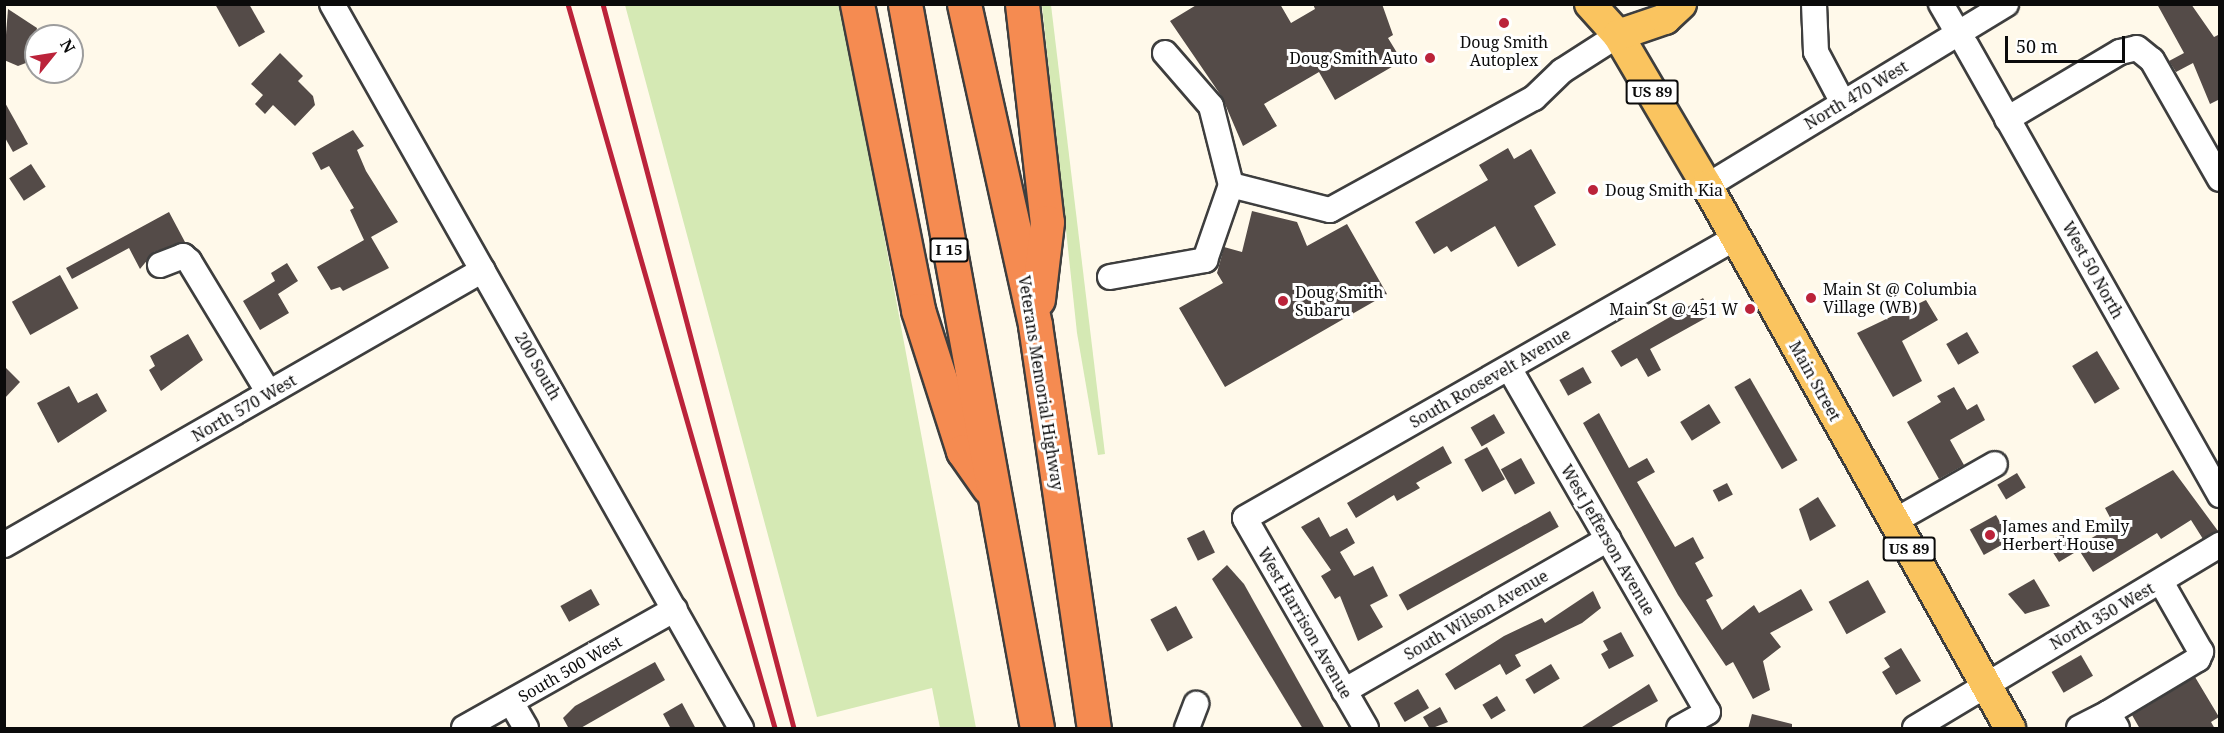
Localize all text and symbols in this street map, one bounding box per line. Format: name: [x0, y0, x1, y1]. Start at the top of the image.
marker: Doug Smith Autoplex: [1497, 16, 1511, 30]
north arrow: [24, 24, 84, 84]
scale bar: [2008, 24, 2128, 62]
place label: Doug Smith Autoplex: [1460, 32, 1548, 70]
text: 50 m: [2016, 34, 2058, 58]
text: N: [55, 35, 81, 57]
place label: Doug Smith Auto: [1289, 48, 1418, 68]
marker: Doug Smith Auto: [1423, 51, 1437, 65]
street label: North 470 West: [1801, 57, 1911, 133]
road number: US 89: [1625, 80, 1679, 104]
place label: Doug Smith Kia: [1605, 180, 1723, 200]
marker: Doug Smith Kia: [1586, 183, 1600, 197]
street label: West 50 North: [2058, 218, 2128, 322]
road number: I 15: [930, 238, 968, 262]
street label: Veterans Memorial Highway: [1015, 274, 1067, 492]
place label: Main St @ Columbia Village (WB): [1823, 279, 1977, 317]
place label: Doug Smith Subaru: [1295, 282, 1384, 320]
marker: Main St @ Columbia Village (WB): [1804, 291, 1818, 305]
marker: Doug Smith Subaru: [1276, 294, 1290, 308]
place label: Main St @ 451 W: [1609, 299, 1738, 319]
marker: Main St @ 451 W: [1743, 302, 1757, 316]
street label: South Roosevelt Avenue: [1406, 324, 1574, 432]
street label: 200 South: [511, 329, 565, 403]
street label: Main Street: [1785, 338, 1845, 424]
street label: North 570 West: [188, 370, 300, 446]
street label: West Jefferson Avenue: [1557, 461, 1659, 619]
place label: James and Emily Herbert House: [2002, 516, 2129, 554]
marker: James and Emily Herbert House: [1983, 528, 1997, 542]
road number: US 89: [1882, 537, 1936, 561]
street label: West Harrison Avenue: [1254, 544, 1356, 702]
street label: South Wilson Avenue: [1401, 566, 1551, 664]
street label: North 350 West: [2046, 578, 2158, 654]
street label: South 500 West: [515, 632, 625, 706]

